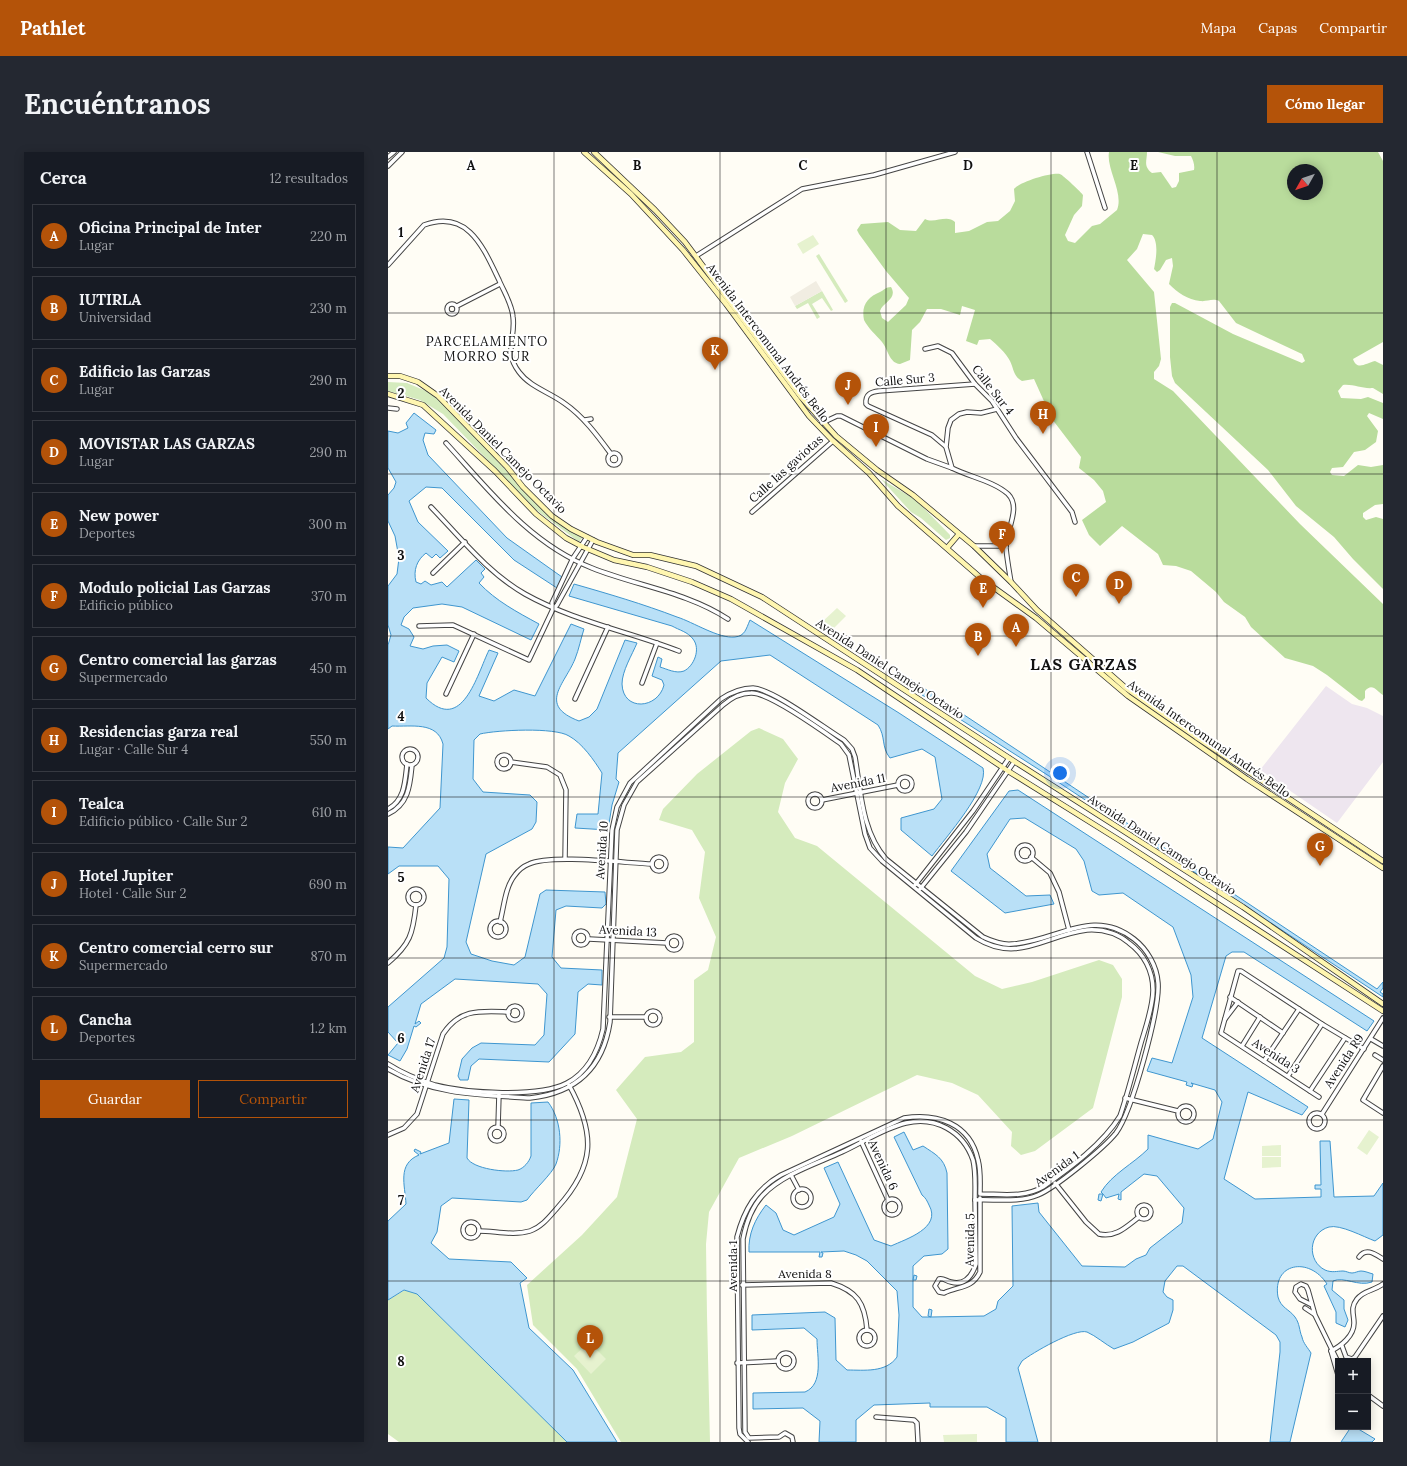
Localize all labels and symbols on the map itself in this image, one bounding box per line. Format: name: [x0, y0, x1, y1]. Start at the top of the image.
text: A: [467, 157, 476, 174]
text: B: [633, 157, 642, 174]
text: C: [799, 157, 808, 174]
text: D: [963, 157, 973, 174]
text: E: [1130, 157, 1138, 174]
north arrow: [1287, 164, 1323, 200]
text: 1: [398, 224, 404, 241]
street label: Avenida Intercomunal Andrés Bello: [703, 259, 833, 425]
district label: PARCELAMIENTO MORRO SUR: [426, 333, 548, 365]
pin: K: [702, 337, 728, 370]
street label: Calle Sur 4: [969, 362, 1018, 418]
street label: Calle Sur 3: [875, 369, 936, 390]
pin: J: [835, 372, 861, 405]
street label: Avenida Daniel Camejo Octavio: [436, 382, 570, 516]
text: 2: [398, 385, 405, 402]
pin: H: [1030, 401, 1056, 434]
pin: I: [863, 414, 889, 447]
street label: Calle las gaviotas: [746, 431, 826, 506]
pin: F: [989, 521, 1015, 554]
text: 3: [397, 547, 405, 564]
pin: C: [1063, 564, 1089, 597]
pin: D: [1106, 571, 1132, 604]
pin: E: [970, 575, 996, 608]
street label: Avenida Daniel Camejo Octavio: [813, 614, 967, 722]
pin: A: [1003, 614, 1029, 647]
pin: B: [965, 623, 991, 656]
district label: LAS GARZAS: [1030, 654, 1138, 674]
street label: Avenida Intercomunal Andrés Bello: [1124, 676, 1294, 801]
text: 4: [397, 708, 405, 725]
your location: [1050, 763, 1070, 783]
street label: Avenida 11: [828, 770, 887, 795]
street label: Avenida Daniel Camejo Octavio: [1085, 790, 1239, 898]
street label: Avenida 10: [592, 820, 611, 881]
pin: G: [1307, 833, 1333, 866]
text: 5: [397, 869, 405, 886]
street label: Avenida 13: [598, 921, 658, 940]
text: 6: [397, 1030, 405, 1047]
street label: Avenida R9: [1320, 1031, 1367, 1091]
street label: Avenida 3: [1249, 1034, 1303, 1077]
street label: Avenida 17: [406, 1035, 439, 1095]
street label: Avenida 6: [865, 1136, 902, 1192]
street label: Avenida 1: [1031, 1147, 1082, 1190]
text: 7: [398, 1192, 404, 1209]
street label: Avenida 5: [962, 1213, 977, 1268]
street label: Avenida 1: [725, 1240, 740, 1293]
street label: Avenida 8: [777, 1266, 832, 1281]
pin: L: [577, 1325, 603, 1358]
text: 8: [397, 1353, 405, 1370]

